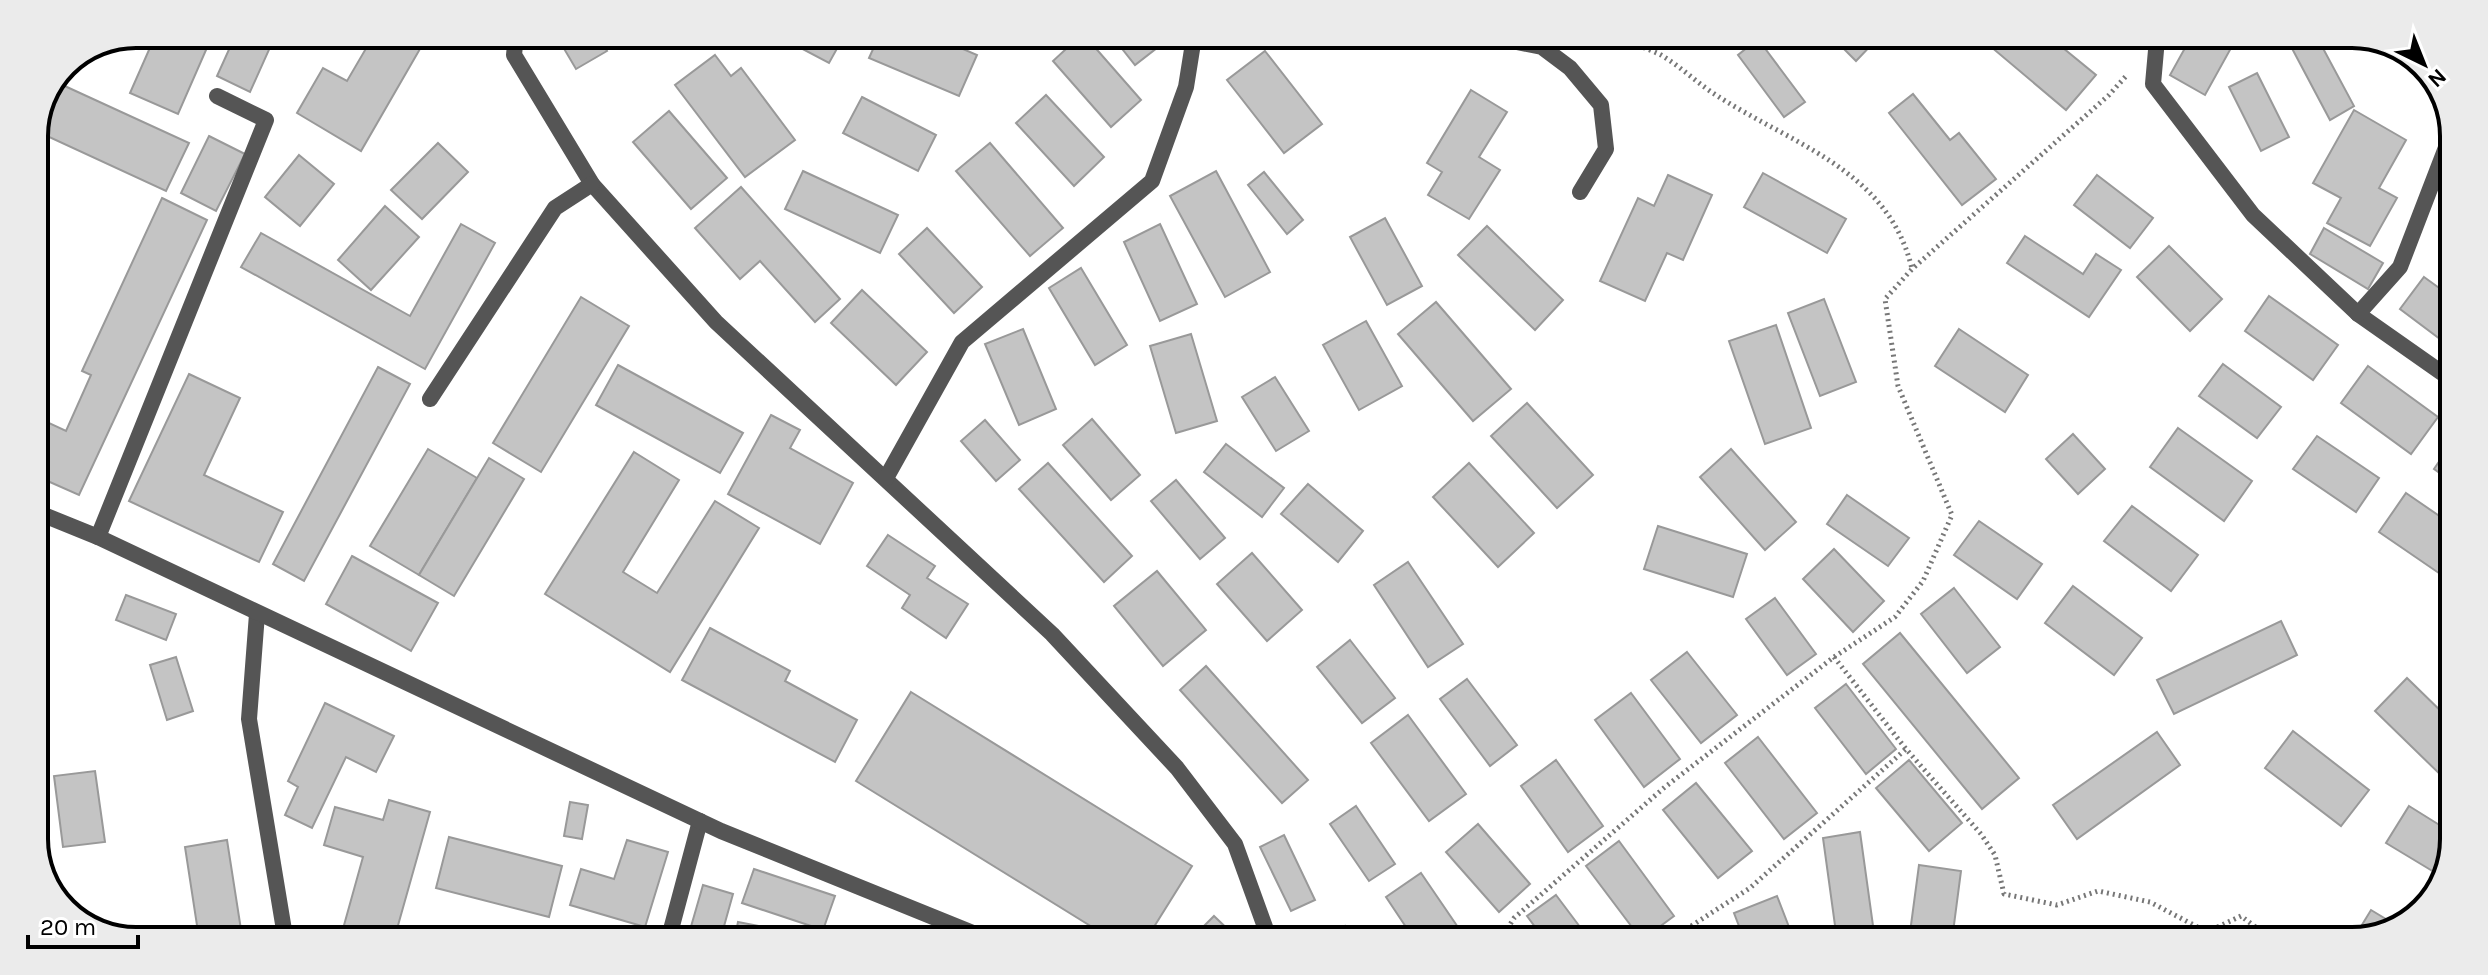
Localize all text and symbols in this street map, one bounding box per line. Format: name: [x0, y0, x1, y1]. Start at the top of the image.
north arrow: [2384, 24, 2464, 104]
text: N: [2422, 63, 2452, 93]
scale bar: [28, 899, 138, 949]
text: 20 m: [40, 913, 96, 941]

